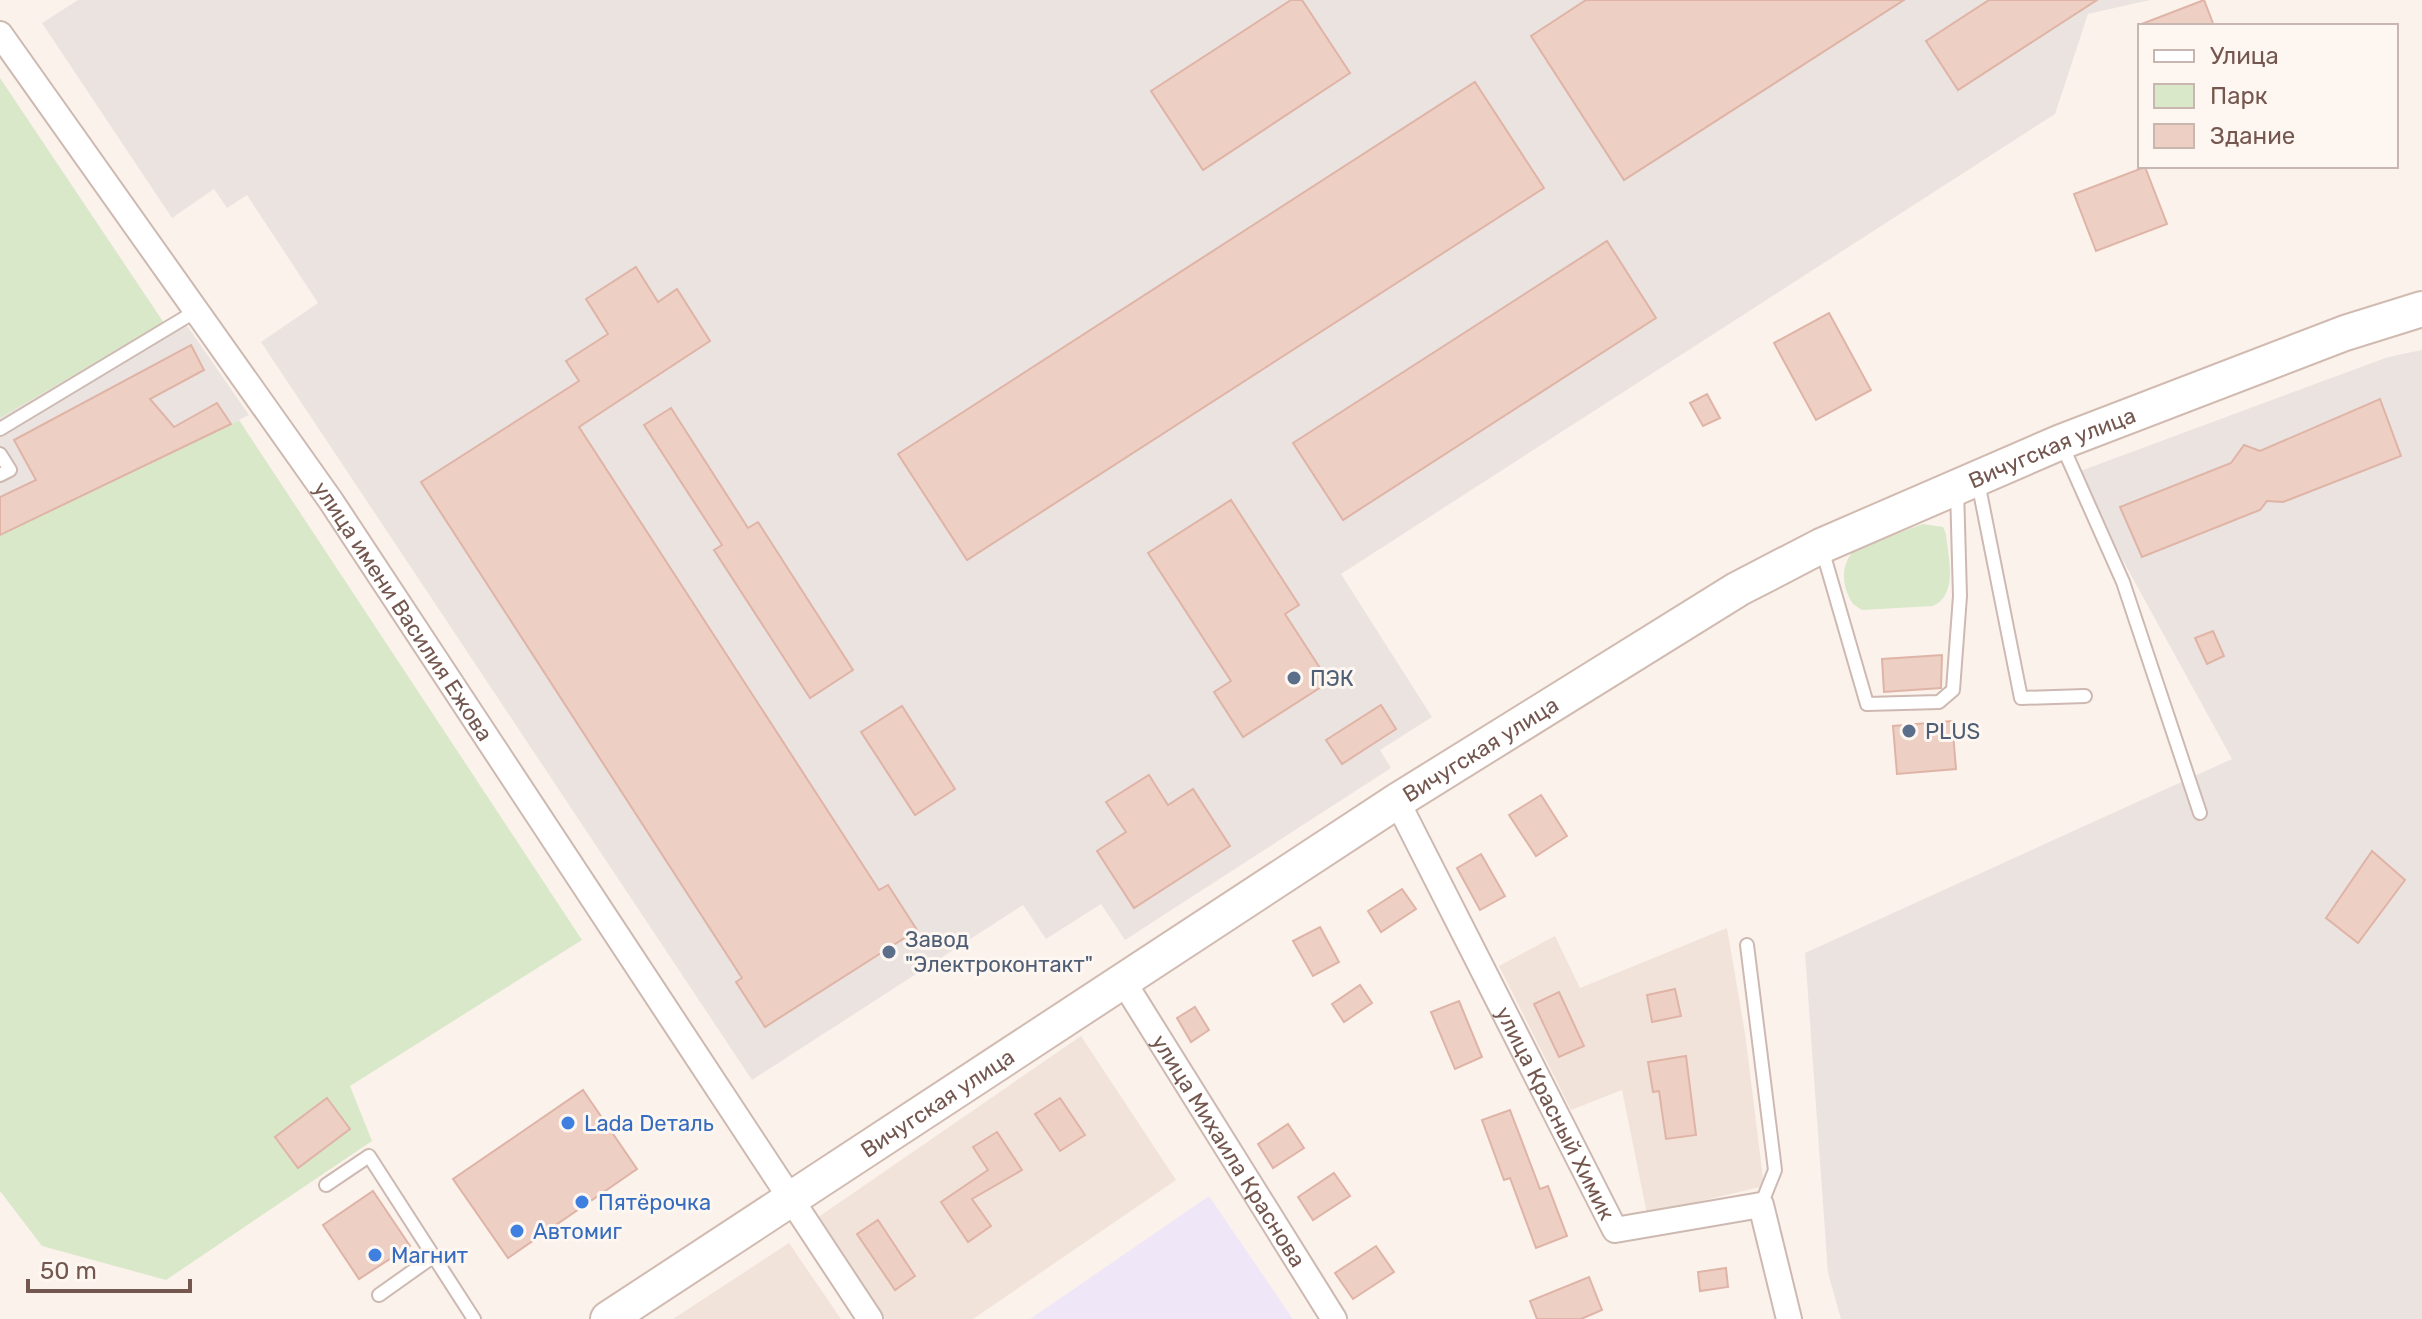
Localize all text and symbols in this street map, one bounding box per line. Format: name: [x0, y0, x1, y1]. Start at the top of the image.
legend: [2138, 24, 2398, 168]
text: Улица: [2210, 42, 2279, 70]
text: Парк: [2210, 82, 2268, 110]
text: Здание: [2210, 122, 2295, 150]
street label: Вичугская улица: [1964, 402, 2140, 494]
street label: улица имени Василия Ежова: [307, 476, 498, 746]
place label: ПЭК: [1310, 665, 1354, 692]
marker: ПЭК: [1285, 669, 1303, 687]
street label: Вичугская улица: [1398, 691, 1563, 808]
place label: PLUS: [1925, 718, 1980, 745]
marker: PLUS: [1900, 722, 1918, 740]
place label: Завод "Электроконтакт": [905, 926, 1093, 978]
marker: Завод "Электроконтакт": [880, 943, 898, 961]
street label: улица Красный Химик: [1490, 1002, 1621, 1225]
street label: улица Михаила Краснова: [1146, 1030, 1311, 1272]
street label: Вичугская улица: [856, 1043, 1020, 1163]
place label: Lada Dеталь: [584, 1110, 714, 1137]
marker: Lada Dеталь: [559, 1114, 577, 1132]
place label: Пятёрочка: [598, 1189, 711, 1216]
marker: Пятёрочка: [573, 1193, 591, 1211]
place label: Автомиг: [533, 1218, 622, 1245]
marker: Автомиг: [508, 1222, 526, 1240]
place label: Магнит: [391, 1242, 468, 1269]
scale bar: [28, 1243, 190, 1293]
marker: Магнит: [366, 1246, 384, 1264]
text: 50 m: [40, 1257, 97, 1285]

